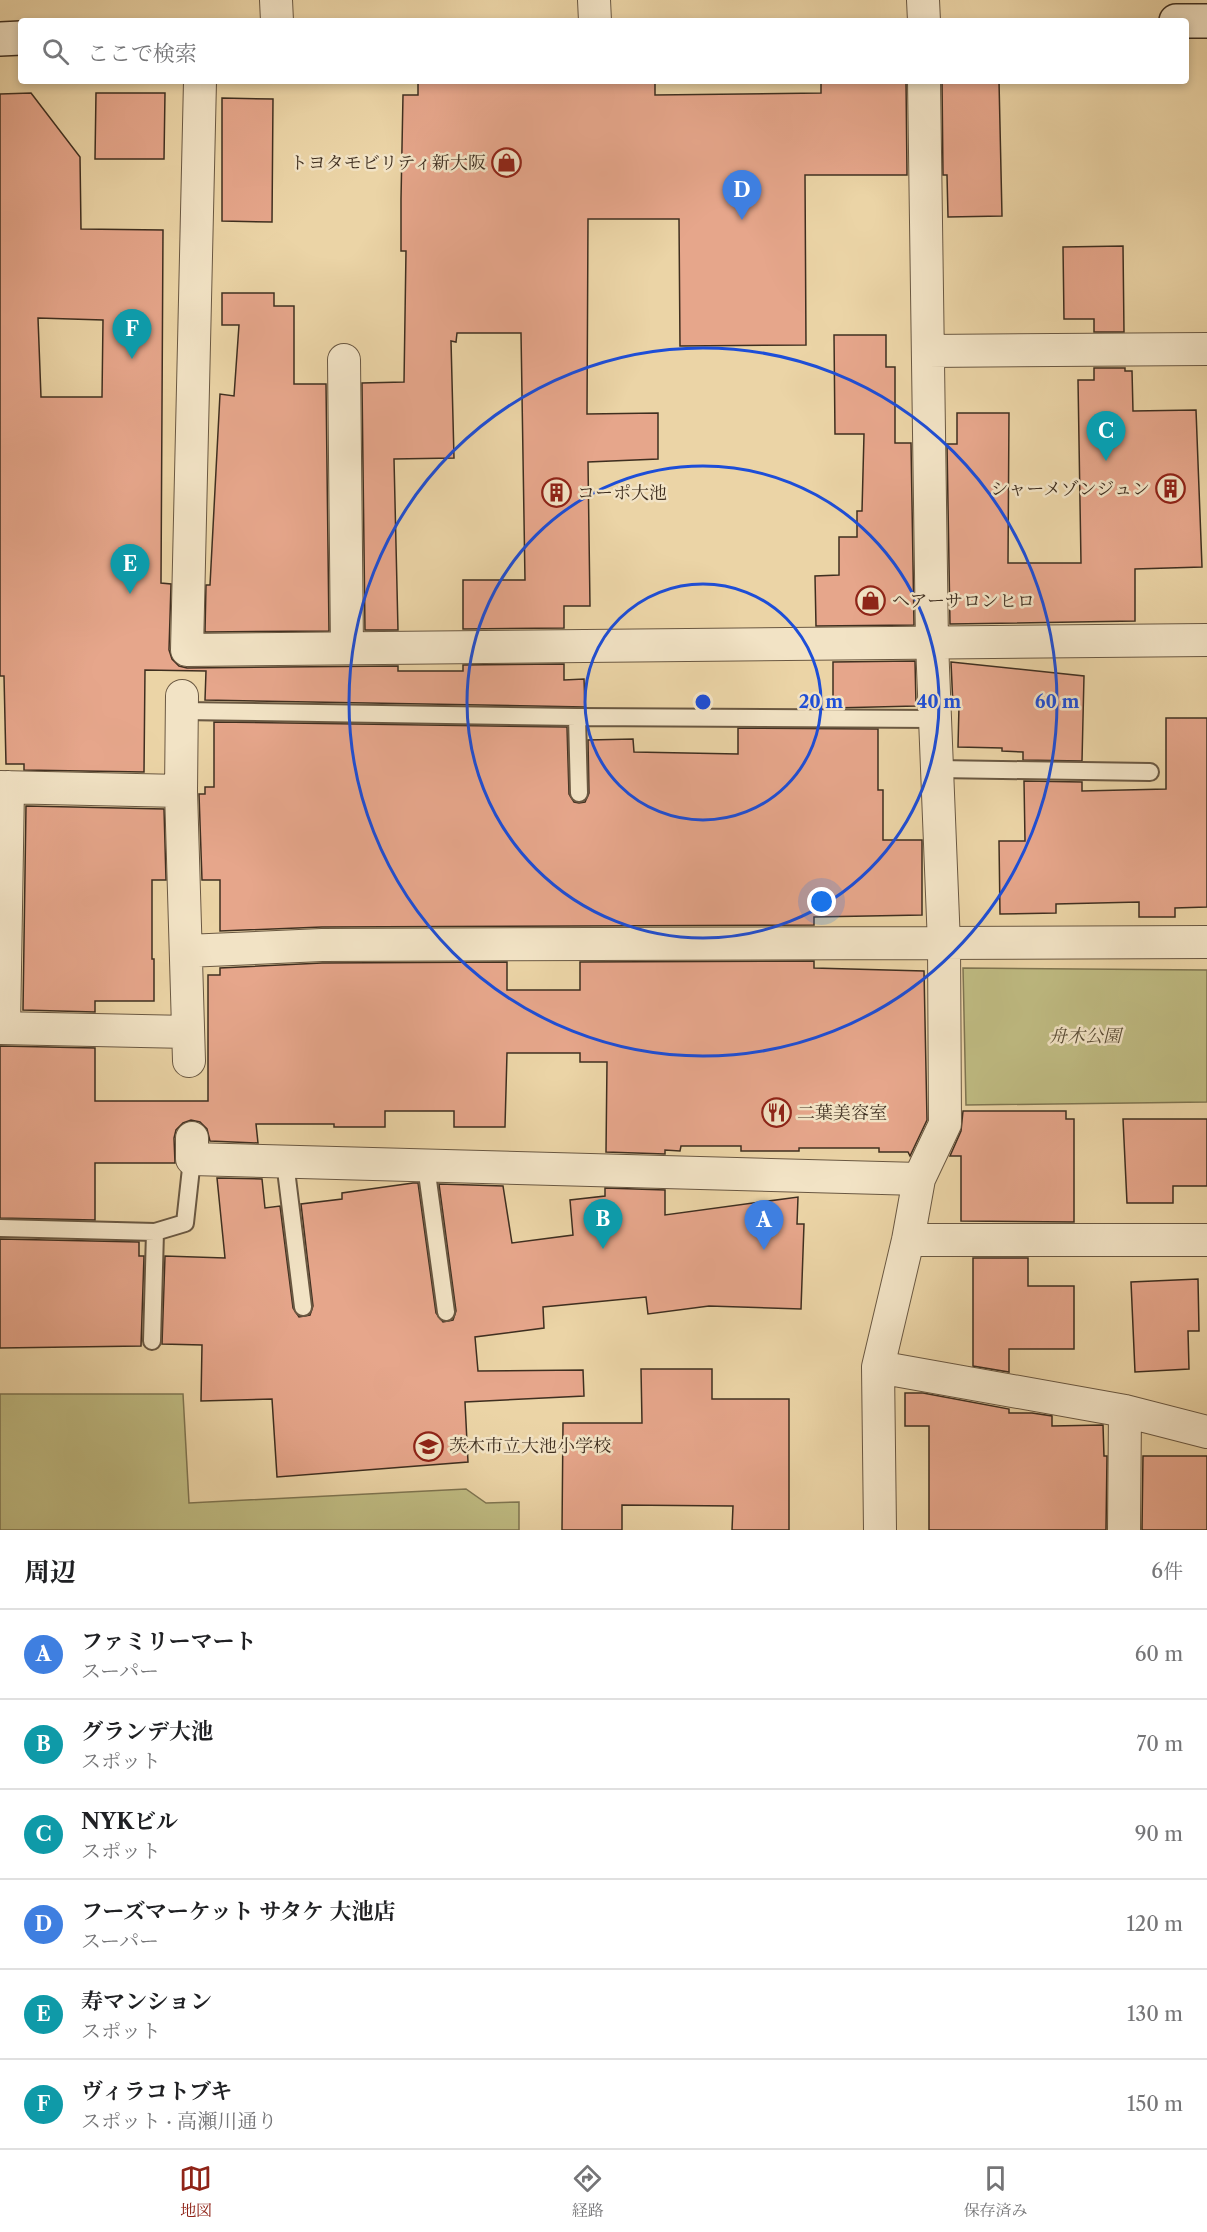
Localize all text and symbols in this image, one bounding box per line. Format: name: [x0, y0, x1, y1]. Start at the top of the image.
search box: [18, 18, 1189, 84]
icon: search: [39, 35, 72, 68]
text: ここで検索: [87, 40, 197, 67]
shop icon: トヨタモビリティ新大阪: [491, 147, 523, 179]
place label: トヨタモビリティ新大阪: [290, 152, 486, 174]
pin: D: [722, 170, 762, 220]
pin: F: [112, 310, 152, 359]
pin: C: [1086, 412, 1126, 461]
building icon: シャーメゾンジュン: [1155, 473, 1187, 505]
building icon: コーポ大池: [540, 477, 572, 509]
place label: シャーメゾンジュン: [991, 478, 1150, 500]
place label: コーポ大池: [577, 482, 667, 504]
pin: E: [110, 544, 150, 594]
shop icon: ヘアーサロンヒロ: [855, 585, 887, 617]
place label: ヘアーサロンヒロ: [892, 590, 1035, 612]
text: 20 m: [799, 691, 843, 713]
text: 40 m: [917, 691, 961, 713]
text: 60 m: [1035, 691, 1079, 713]
centre of rings: [693, 692, 713, 712]
your location: [807, 887, 836, 916]
park label: 舟木公園: [1049, 1025, 1124, 1047]
restaurant icon: 二葉美容室: [760, 1097, 792, 1129]
place label: 二葉美容室: [797, 1102, 887, 1124]
pin: B: [584, 1200, 622, 1249]
pin: A: [744, 1200, 783, 1250]
school or university icon: 茨木市立大池小学校: [412, 1430, 444, 1462]
place label: 茨木市立大池小学校: [449, 1435, 611, 1457]
text: 周辺: [24, 1556, 76, 1588]
text: 6件: [1151, 1559, 1183, 1583]
text: ファミリーマート: [81, 1628, 257, 1655]
text: A: [36, 1642, 51, 1666]
text: 60 m: [1135, 1642, 1183, 1666]
text: スーパー: [81, 1659, 159, 1683]
text: グランデ大池: [81, 1718, 213, 1745]
text: B: [36, 1732, 51, 1756]
text: 70 m: [1137, 1732, 1183, 1756]
text: スポット: [81, 1749, 161, 1773]
text: NYKビル: [81, 1808, 178, 1835]
text: C: [35, 1822, 52, 1846]
text: 90 m: [1135, 1822, 1183, 1846]
text: スポット: [81, 1839, 161, 1863]
text: フーズマーケット サタケ 大池店: [81, 1898, 396, 1925]
text: D: [35, 1912, 52, 1936]
text: 120 m: [1126, 1912, 1183, 1936]
text: スーパー: [81, 1929, 159, 1953]
text: 寿マンション: [81, 1988, 212, 2015]
text: E: [36, 2002, 51, 2026]
text: 130 m: [1127, 2002, 1183, 2026]
text: スポット: [81, 2019, 161, 2043]
text: ヴィラコトブキ: [81, 2078, 232, 2105]
text: F: [37, 2092, 50, 2116]
text: 150 m: [1127, 2092, 1183, 2116]
text: スポット · 高瀬川通り: [81, 2109, 277, 2133]
tab: 地図: [179, 2162, 212, 2221]
tab: 経路: [571, 2162, 604, 2221]
tab: 保存済み: [963, 2162, 1027, 2221]

